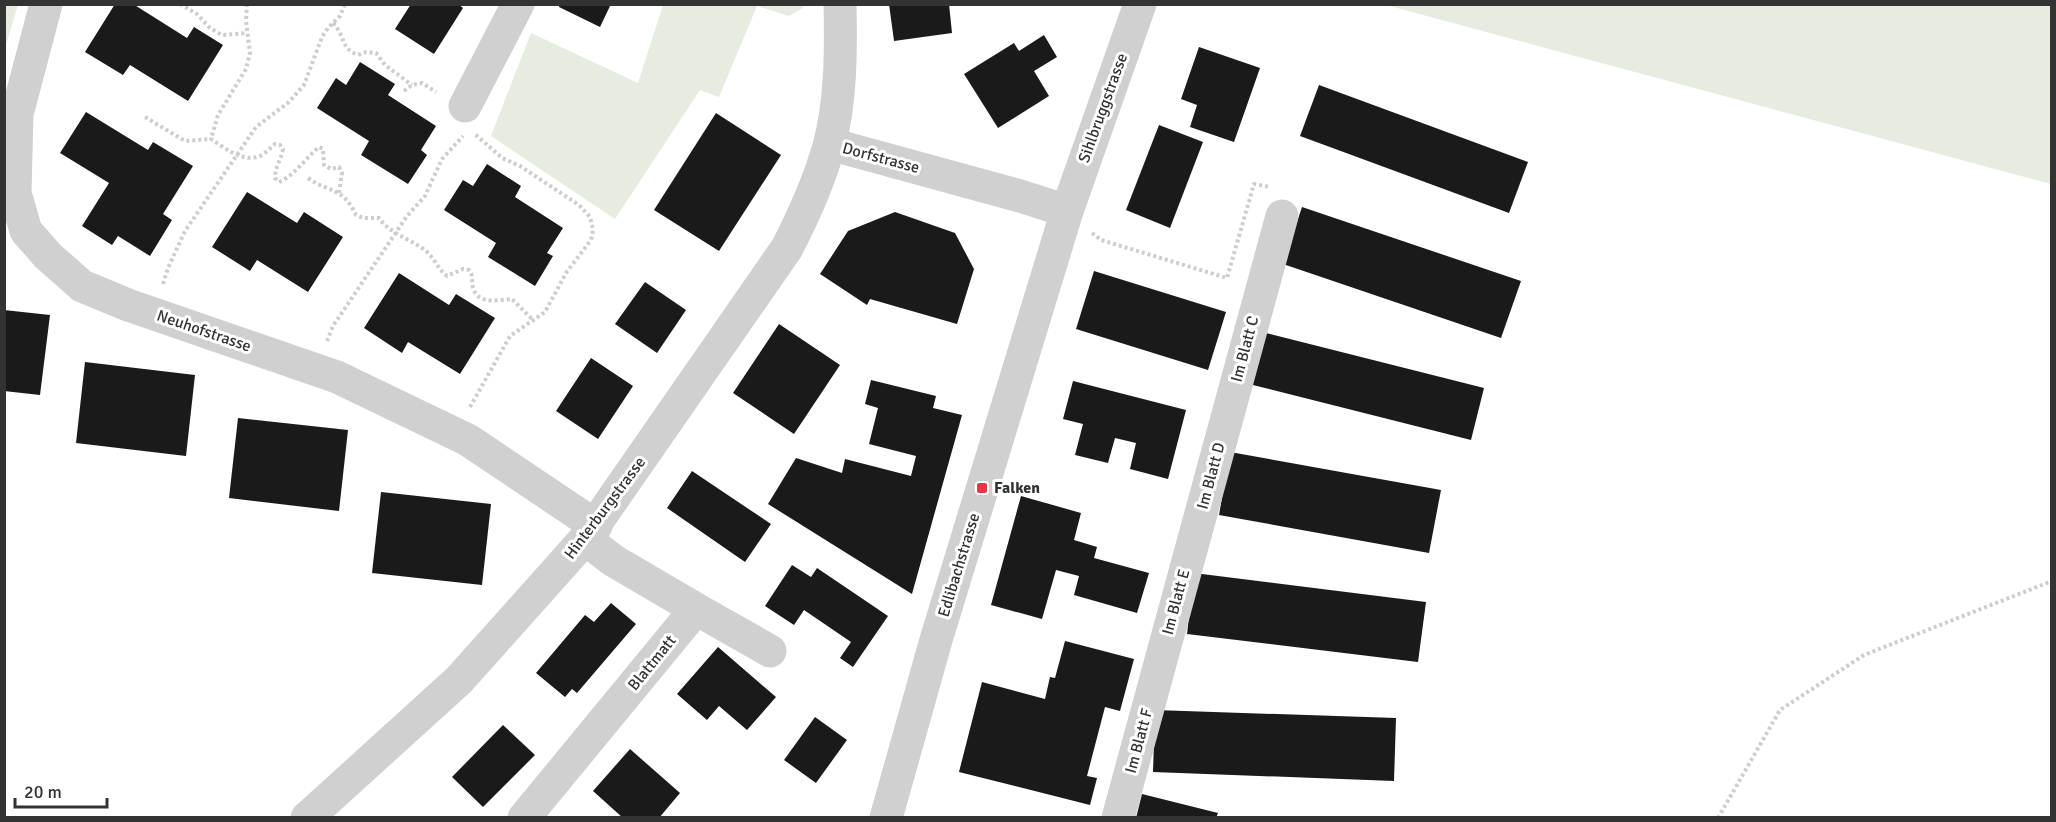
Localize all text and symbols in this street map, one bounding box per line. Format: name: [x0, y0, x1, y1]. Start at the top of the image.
street label: Sihlbruggstrasse: [1074, 50, 1132, 166]
street label: Dorfstrasse: [840, 138, 922, 178]
street label: Neuhofstrasse: [154, 306, 254, 356]
street label: Im Blatt C: [1227, 313, 1264, 384]
street label: Im Blatt D: [1192, 440, 1230, 512]
street label: Hinterburgstrasse: [560, 453, 650, 563]
place label: Falken: [994, 478, 1040, 498]
marker: Falken: [975, 481, 989, 495]
street label: Edlibachstrasse: [934, 511, 984, 619]
street label: Im Blatt E: [1158, 567, 1194, 637]
street label: Blattmatt: [624, 631, 681, 695]
street label: Im Blatt F: [1121, 706, 1157, 776]
scale bar: [15, 771, 106, 809]
text: 20 m: [24, 781, 62, 803]

